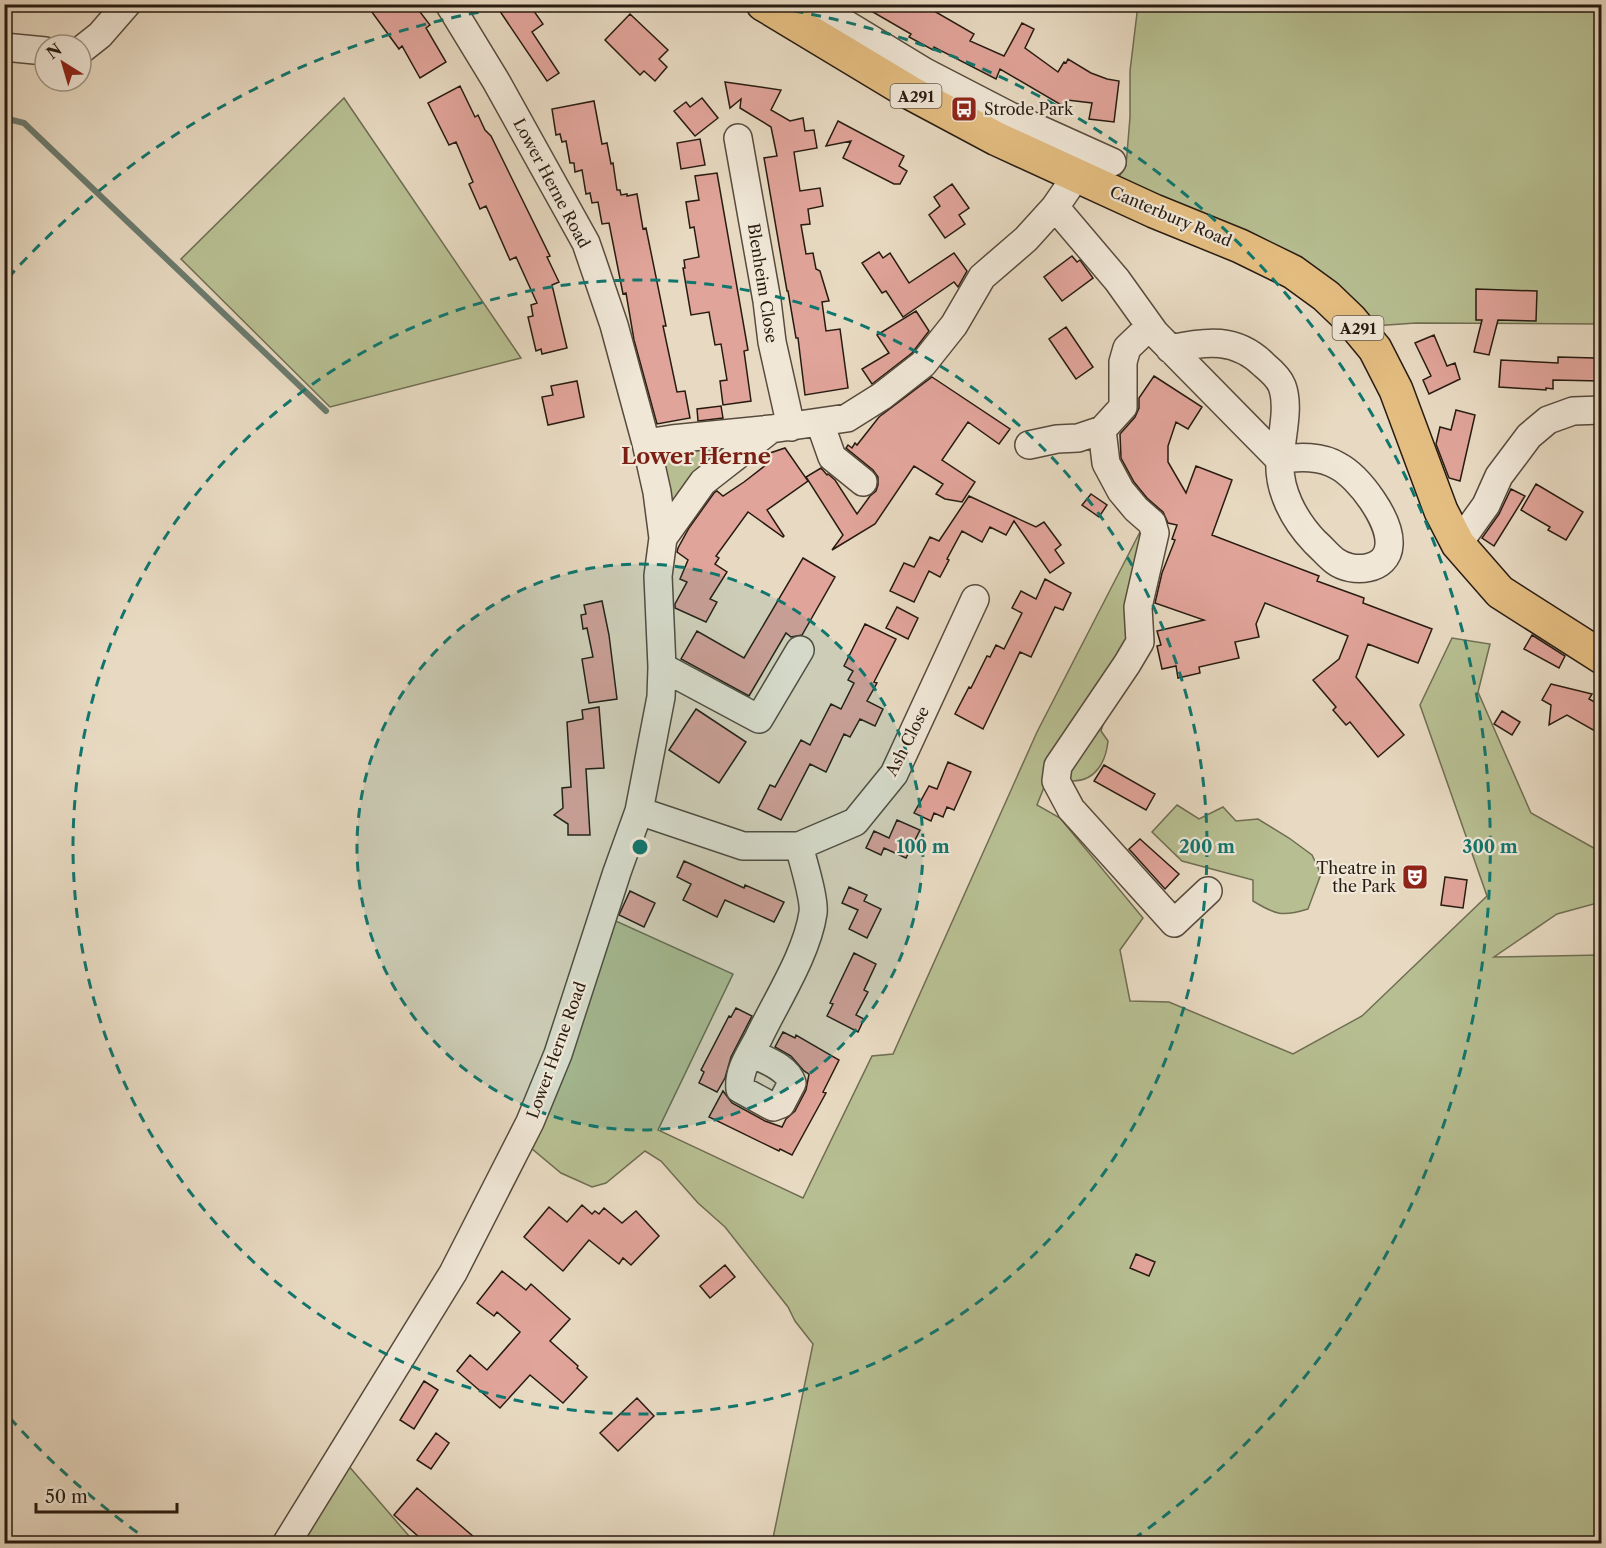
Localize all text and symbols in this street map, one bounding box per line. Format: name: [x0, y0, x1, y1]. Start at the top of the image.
north arrow: [33, 33, 93, 93]
text: N: [42, 39, 66, 63]
road number: A291: [890, 84, 942, 108]
bus stop icon: Strode Park: [949, 94, 979, 124]
place label: Strode Park: [984, 99, 1074, 119]
street label: Lower Herne Road: [509, 115, 595, 252]
street label: Canterbury Road: [1107, 181, 1235, 251]
street label: Blenheim Close: [744, 222, 782, 344]
road number: A291: [1332, 316, 1384, 340]
district label: Lower Herne: [621, 443, 771, 470]
street label: Ash Close: [880, 703, 933, 780]
text: 100 m: [896, 836, 950, 858]
text: 200 m: [1179, 836, 1235, 858]
text: 300 m: [1462, 836, 1518, 858]
centre of rings: [630, 837, 650, 857]
place label: Theatre in the Park: [1316, 858, 1397, 896]
theatre icon: Theatre in the Park: [1400, 862, 1430, 892]
street label: Lower Herne Road: [522, 979, 590, 1121]
scale bar: [36, 1476, 177, 1514]
text: 50 m: [45, 1486, 88, 1508]

